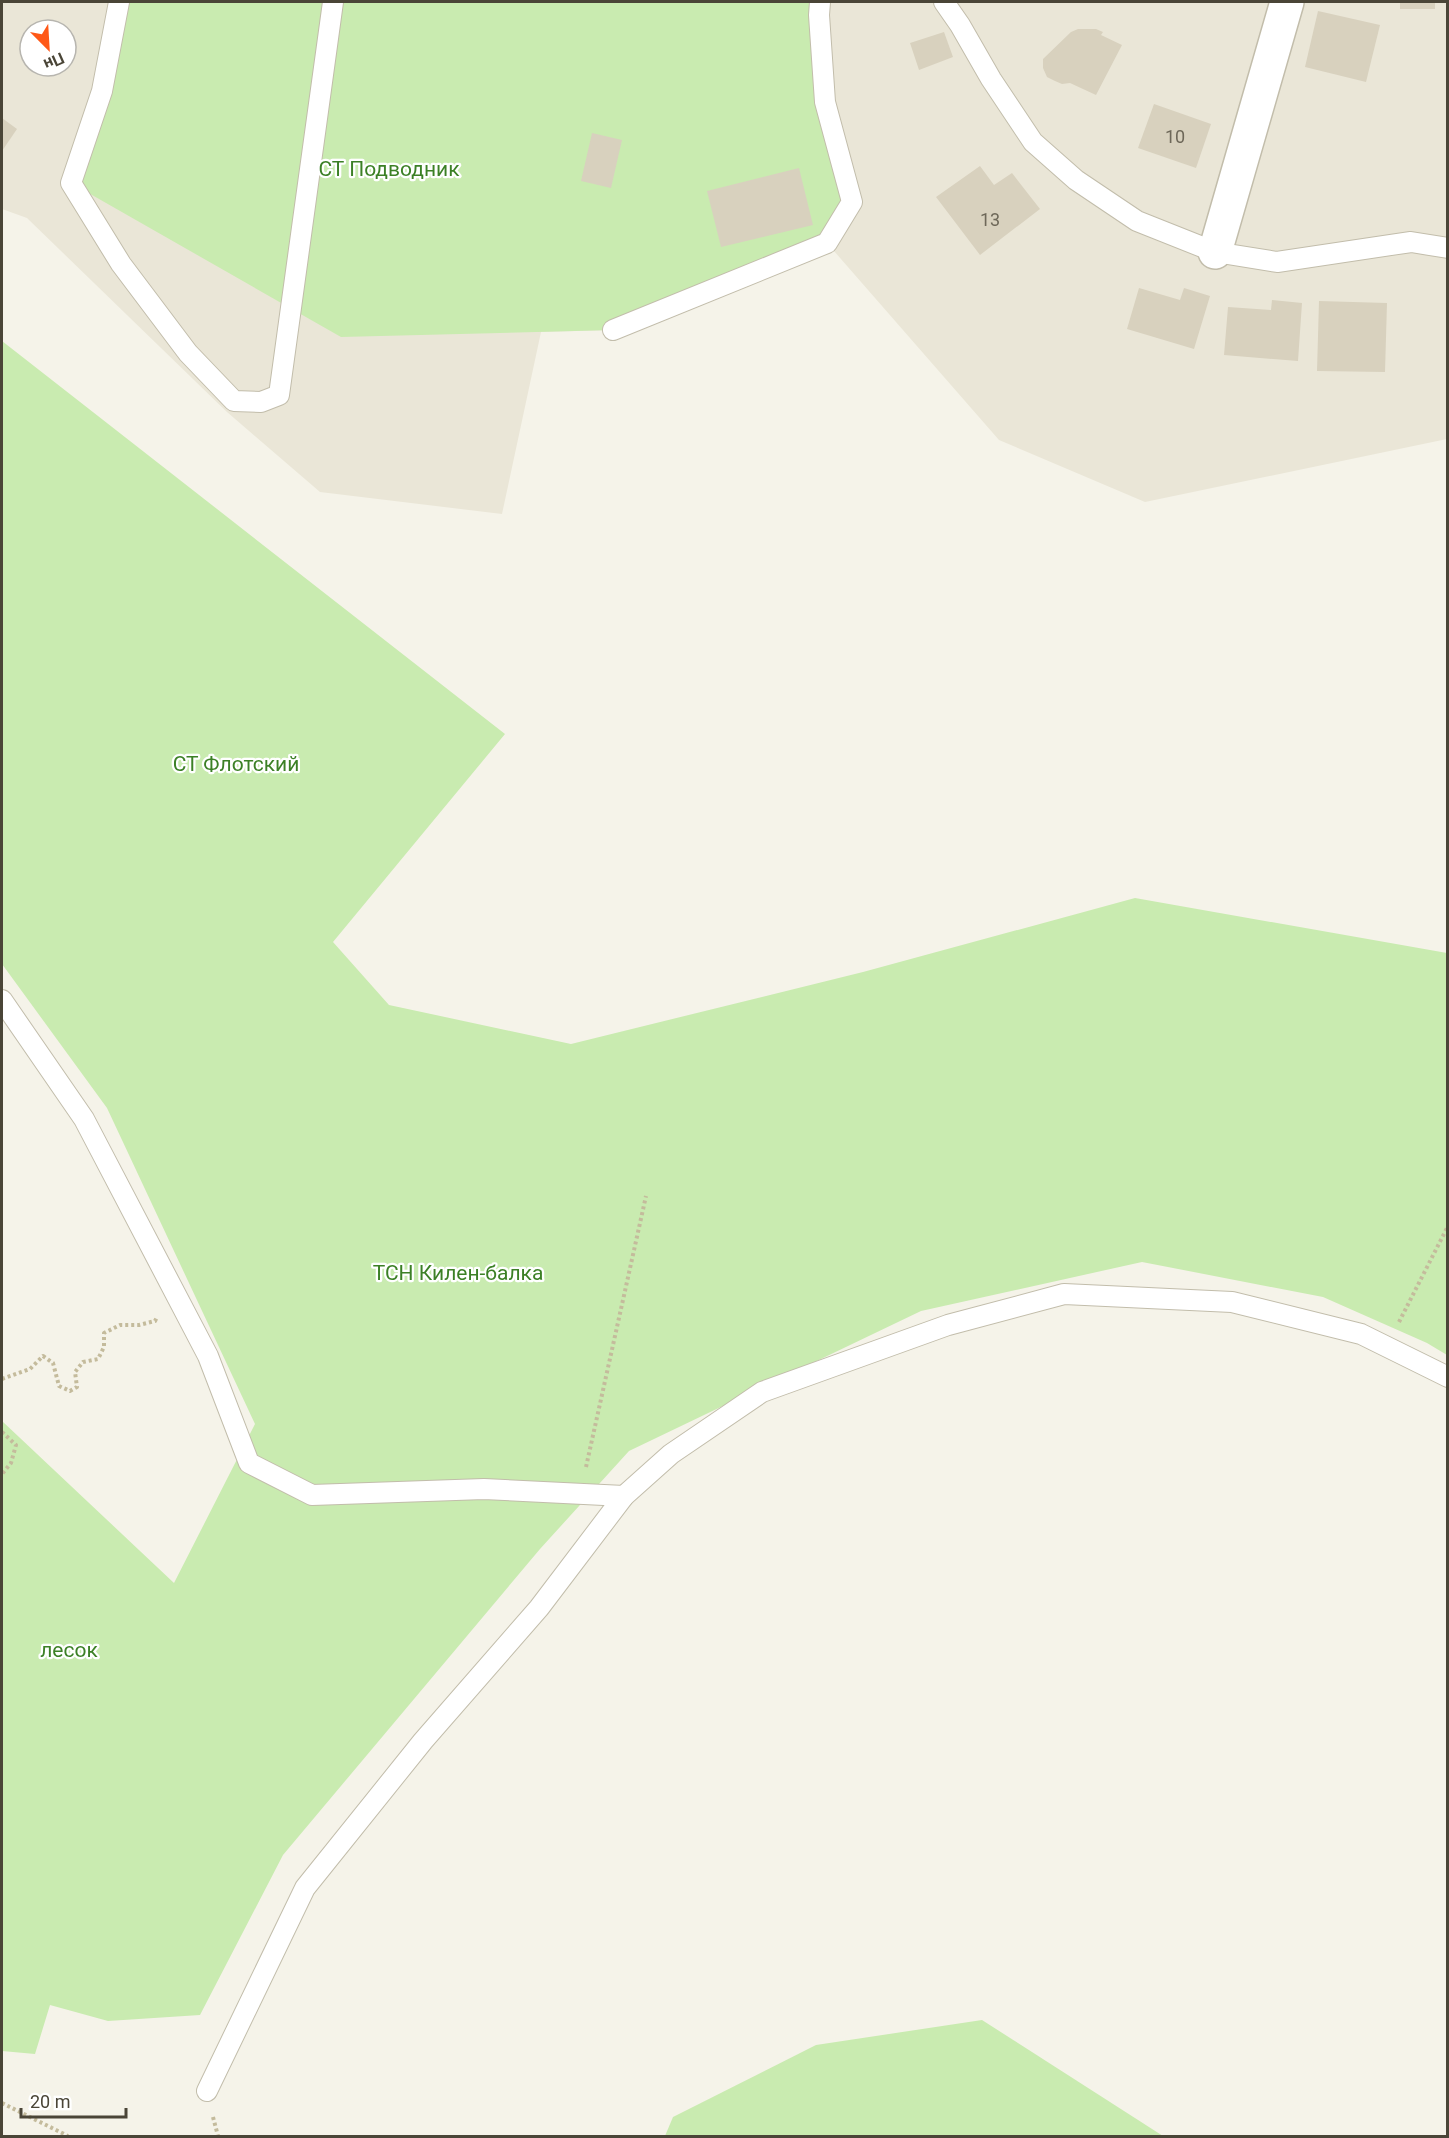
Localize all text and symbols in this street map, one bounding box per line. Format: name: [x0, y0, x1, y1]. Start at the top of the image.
north arrow: [18, 18, 78, 78]
text: Пн: [41, 48, 67, 74]
house number: 10: [1165, 126, 1185, 147]
park label: СТ Подводник: [318, 157, 460, 181]
house number: 13: [980, 209, 1000, 230]
park label: СТ Флотский: [173, 752, 299, 776]
park label: ТСН Килен-балка: [373, 1261, 543, 1285]
park label: лесок: [40, 1638, 98, 1662]
scale bar: [21, 2081, 126, 2119]
text: 20 m: [30, 2091, 70, 2112]

